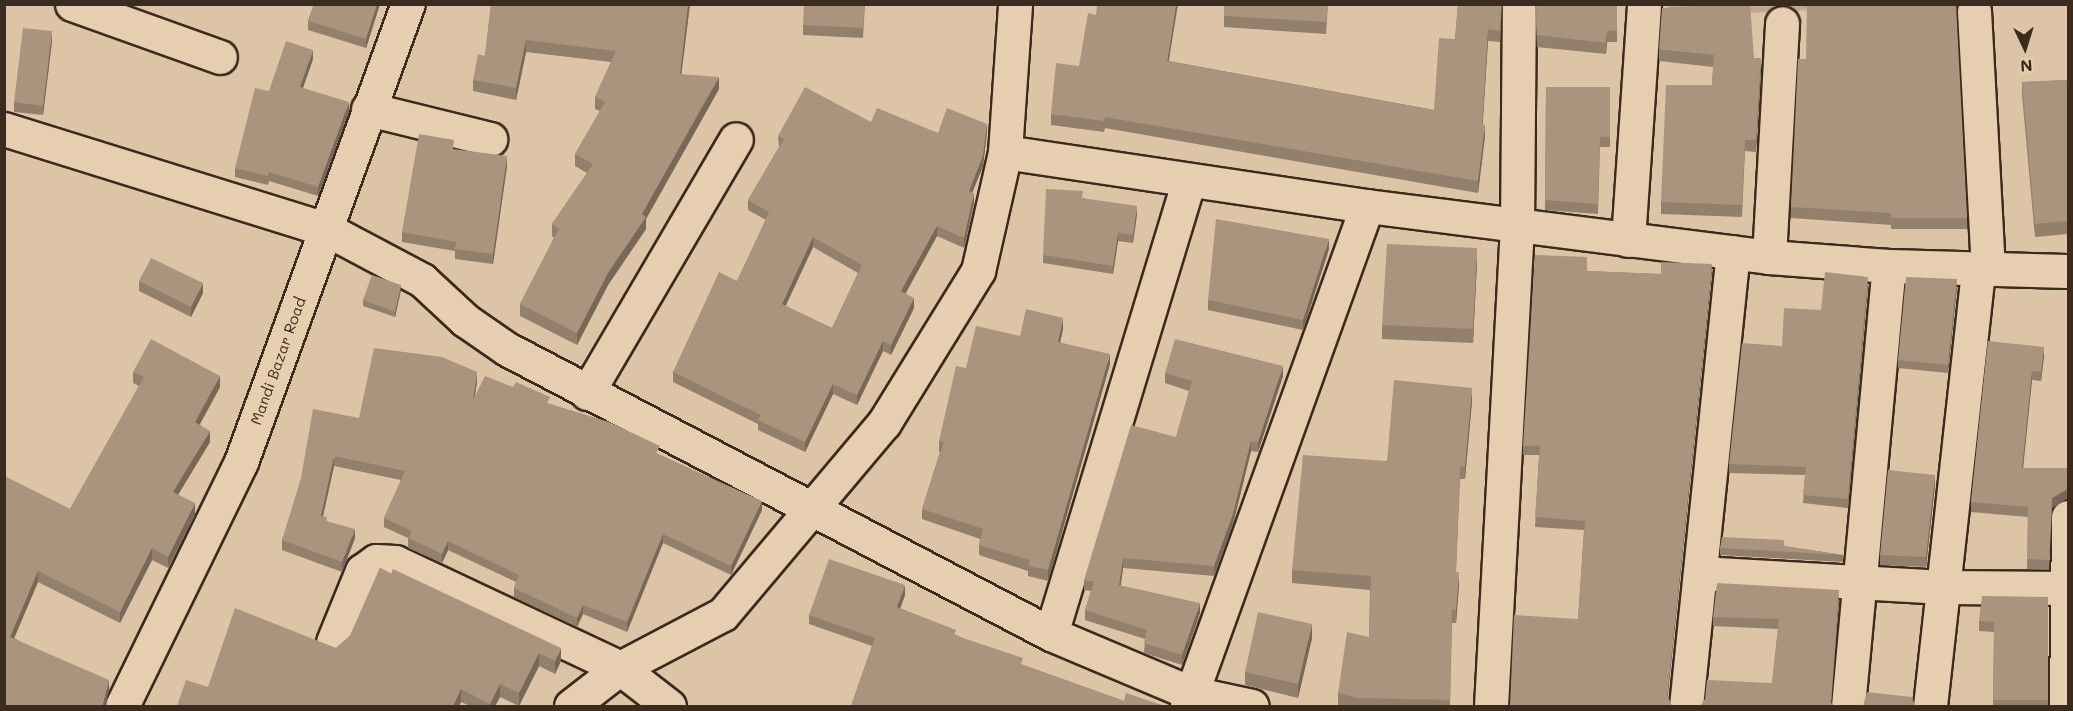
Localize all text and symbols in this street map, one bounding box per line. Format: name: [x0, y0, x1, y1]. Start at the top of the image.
north arrow: [1995, 18, 2055, 78]
text: N: [2019, 56, 2033, 77]
street label: Mandi Bazar Road: [247, 295, 309, 427]

